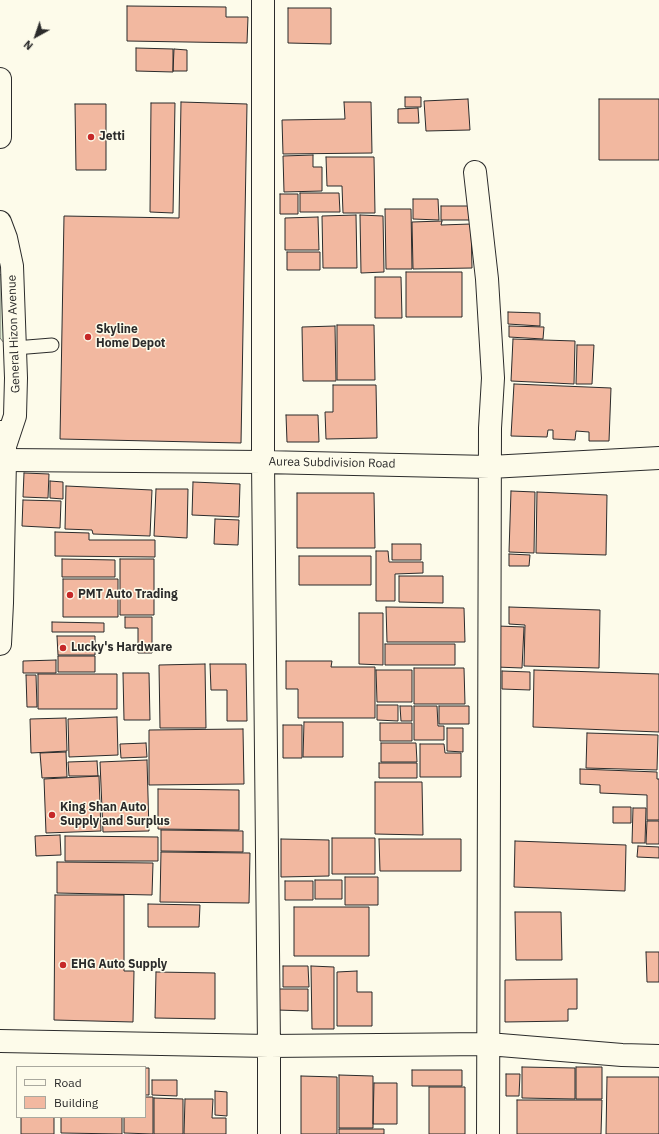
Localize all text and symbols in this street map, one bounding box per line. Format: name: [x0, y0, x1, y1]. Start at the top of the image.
north arrow: [16, 16, 56, 56]
text: N: [21, 37, 36, 53]
place label: Jetti: [99, 130, 125, 144]
marker: Jetti: [86, 132, 96, 142]
street label: General Hizon Avenue: [5, 275, 23, 393]
place label: Skyline Home Depot: [96, 323, 165, 351]
marker: Skyline Home Depot: [83, 332, 93, 342]
street label: Aurea Subdivision Road: [268, 455, 396, 471]
place label: PMT Auto Trading: [78, 588, 178, 602]
marker: PMT Auto Trading: [65, 590, 75, 600]
place label: Lucky's Hardware: [71, 641, 172, 655]
marker: Lucky's Hardware: [58, 643, 68, 653]
place label: King Shan Auto Supply and Surplus: [60, 801, 170, 829]
marker: King Shan Auto Supply and Surplus: [47, 810, 57, 820]
place label: EHG Auto Supply: [71, 958, 167, 972]
marker: EHG Auto Supply: [58, 960, 68, 970]
legend: [16, 1066, 146, 1118]
text: Road: [54, 1075, 82, 1090]
text: Building: [54, 1095, 98, 1110]

